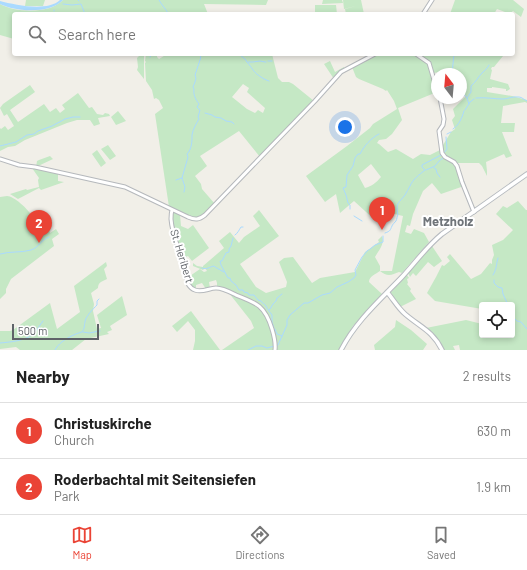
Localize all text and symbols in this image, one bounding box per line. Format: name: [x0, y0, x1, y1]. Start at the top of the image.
search box: [12, 12, 515, 56]
icon: search: [26, 23, 48, 45]
text: Search here: [58, 25, 136, 43]
north arrow: [431, 68, 467, 104]
your location: [335, 117, 355, 137]
pin: 1: [369, 197, 395, 230]
pin: 2: [26, 210, 52, 243]
district label: Metzholz: [423, 213, 473, 229]
street label: St. Heribert: [168, 227, 197, 284]
map controls: [479, 302, 515, 338]
button: locate: [479, 302, 515, 338]
scale bar: [12, 322, 99, 341]
text: 500 m: [18, 324, 47, 337]
text: Nearby: [16, 366, 70, 386]
text: 2 results: [463, 368, 511, 384]
text: Christuskirche: [54, 414, 152, 432]
text: 1: [27, 423, 31, 439]
text: 630 m: [477, 423, 511, 439]
text: Church: [54, 432, 94, 448]
text: Roderbachtal mit Seitensiefen: [54, 470, 256, 488]
text: 2: [25, 479, 33, 495]
text: 1.9 km: [476, 479, 511, 495]
text: Park: [54, 488, 80, 504]
tab: Map: [71, 524, 93, 561]
tab: Directions: [235, 524, 285, 561]
tab: Saved: [427, 524, 456, 561]

